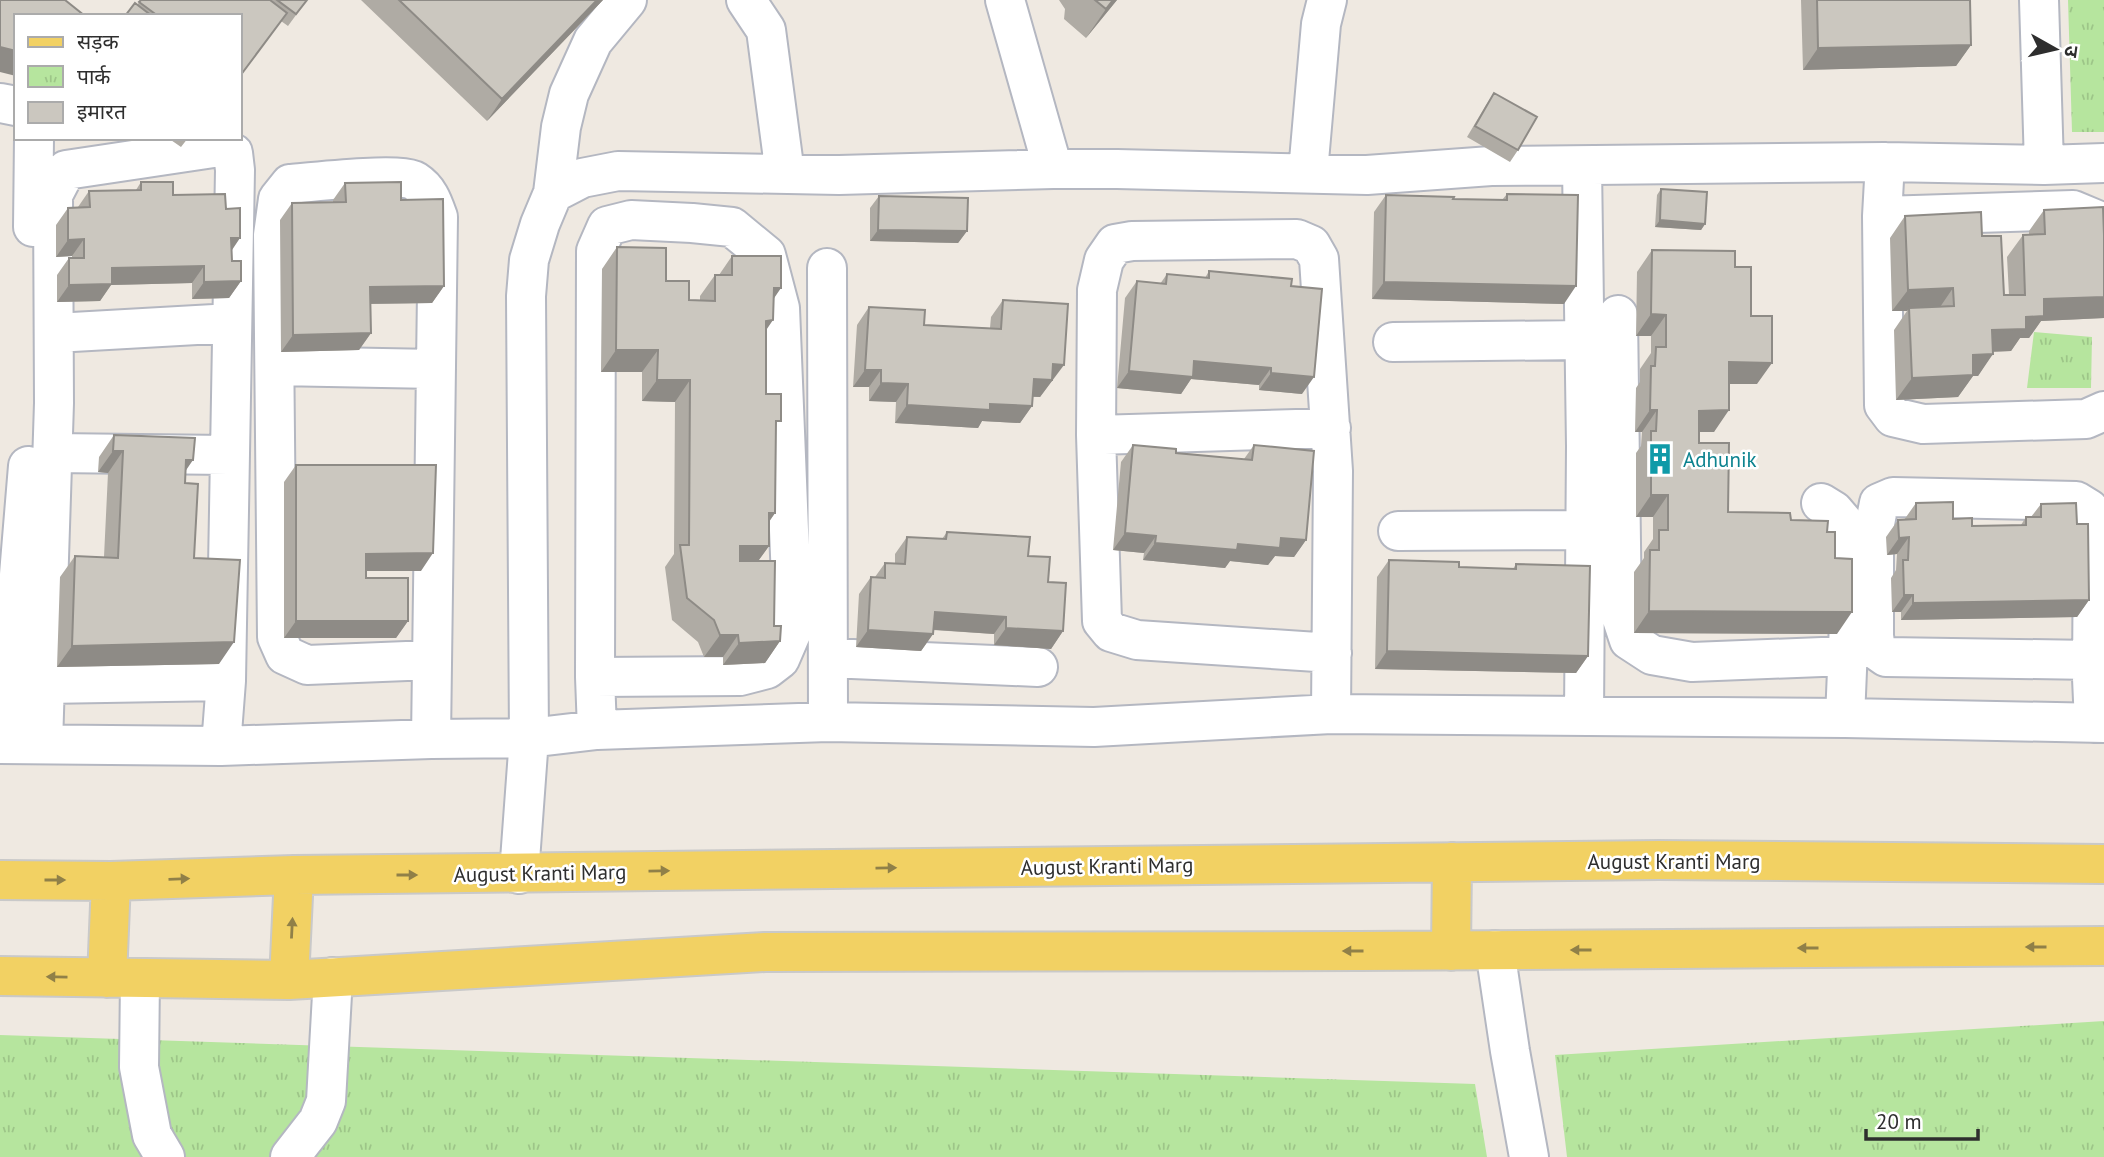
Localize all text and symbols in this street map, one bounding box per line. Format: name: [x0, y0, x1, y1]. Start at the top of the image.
legend: [14, 14, 242, 140]
north arrow: [2020, 14, 2090, 84]
text: सड़क: [77, 28, 119, 55]
text: उ: [2059, 44, 2084, 59]
text: पार्क: [77, 63, 111, 90]
text: इमारत: [77, 98, 127, 125]
building icon: Adhunik: [1643, 442, 1677, 476]
place label: Adhunik: [1683, 446, 1757, 473]
street label: August Kranti Marg: [1588, 848, 1760, 875]
street label: August Kranti Marg: [1020, 851, 1194, 881]
street label: August Kranti Marg: [453, 858, 627, 888]
one-way arrow: [875, 862, 897, 874]
one-way arrow: [648, 866, 670, 877]
one-way arrow: [396, 869, 418, 881]
one-way arrow: [168, 873, 190, 884]
one-way arrow: [45, 874, 67, 886]
one-way arrow: [286, 917, 297, 939]
one-way arrow: [2025, 941, 2047, 953]
one-way arrow: [1797, 942, 1819, 954]
one-way arrow: [1570, 944, 1592, 955]
one-way arrow: [1342, 945, 1364, 957]
one-way arrow: [46, 971, 68, 983]
scale bar: [1866, 1098, 1978, 1142]
text: 20 m: [1876, 1108, 1922, 1135]

